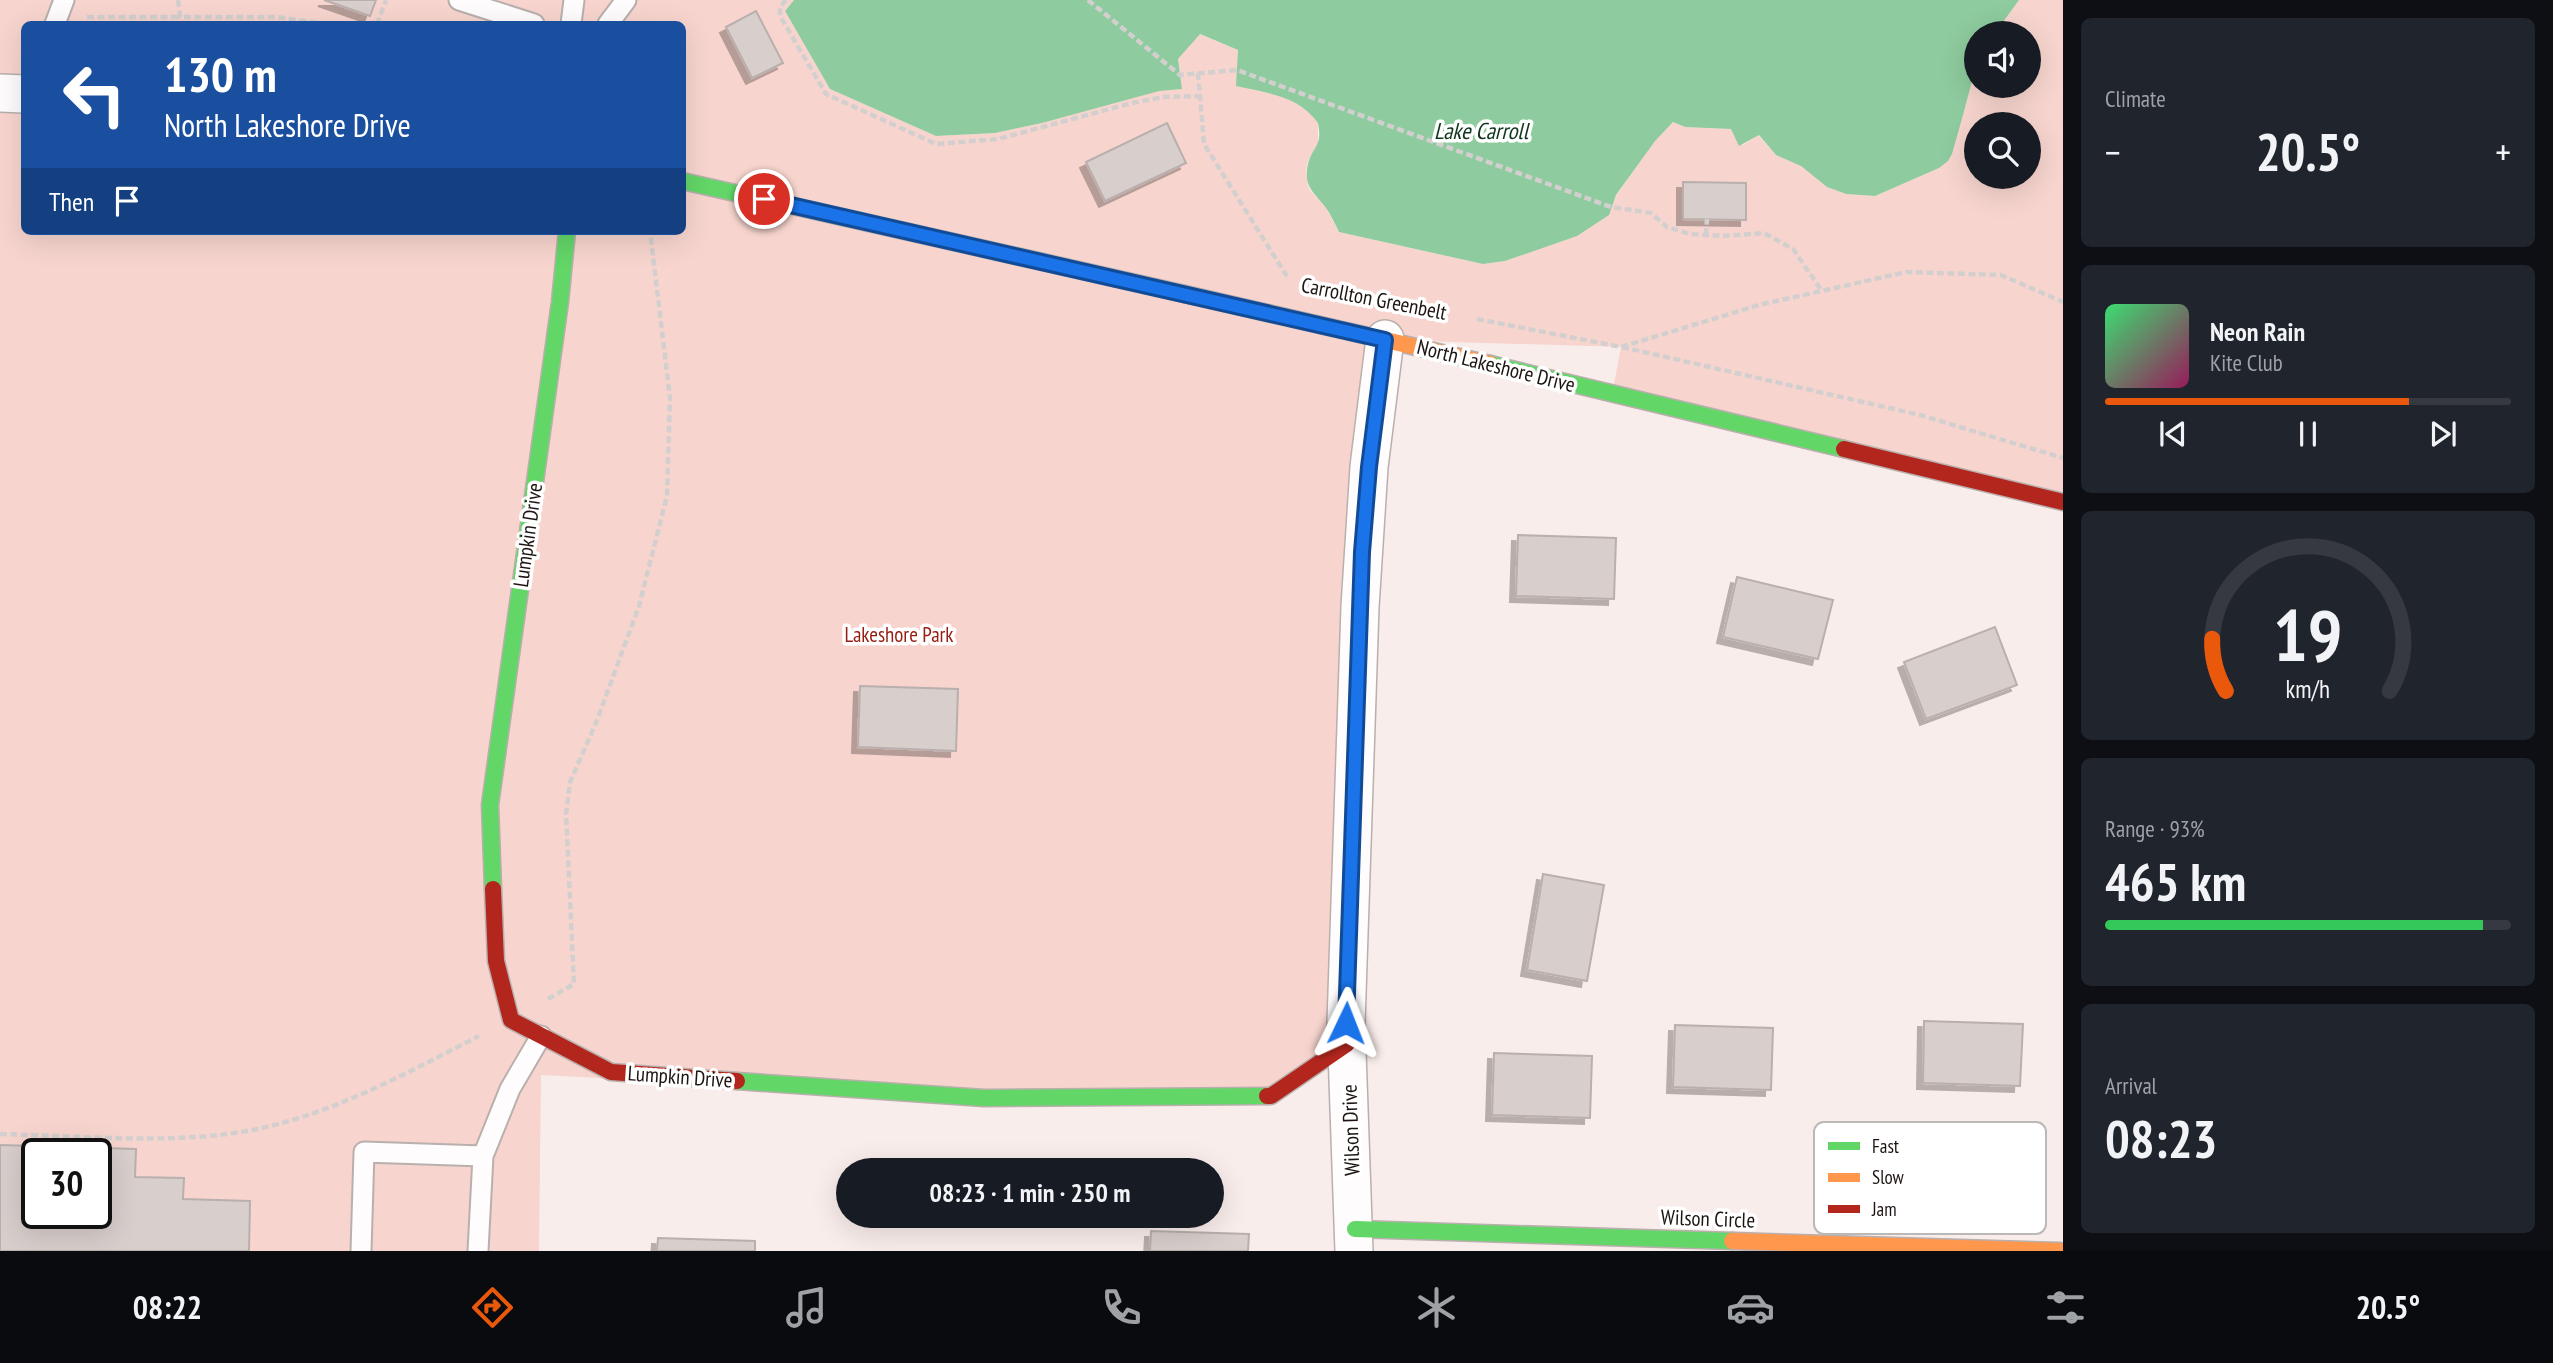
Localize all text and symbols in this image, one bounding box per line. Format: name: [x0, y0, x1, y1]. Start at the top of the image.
map controls: [1964, 21, 2041, 189]
button: sound: [1964, 21, 2041, 98]
text: 130 m: [164, 42, 277, 106]
icon: left: [49, 49, 140, 140]
text: Climate: [2105, 84, 2166, 113]
text: North Lakeshore Drive: [164, 104, 411, 146]
button: search: [1964, 112, 2041, 189]
water label: Lake Carroll: [1434, 116, 1531, 145]
text: 20.5°: [2256, 118, 2360, 185]
text: −: [2105, 127, 2121, 176]
text: +: [2495, 127, 2511, 176]
pin: [734, 169, 794, 229]
icon: arrive: [745, 180, 783, 218]
icon: arrive: [108, 182, 146, 220]
text: Then: [49, 185, 94, 218]
street label: Carrollton Greenbelt: [1299, 271, 1449, 326]
text: Neon Rain: [2210, 315, 2305, 348]
street label: North Lakeshore Drive: [1414, 333, 1578, 398]
text: Kite Club: [2210, 348, 2283, 377]
icon: previous: [2154, 415, 2192, 453]
icon: pause: [2289, 415, 2327, 453]
icon: next: [2424, 415, 2462, 453]
street label: Lumpkin Drive: [507, 481, 548, 589]
text: 19: [2273, 588, 2343, 682]
park label: Lakeshore Park: [845, 621, 953, 648]
text: km/h: [2286, 673, 2330, 705]
text: Range · 93%: [2105, 814, 2205, 843]
text: 465 km: [2105, 848, 2246, 915]
position arrow: [1309, 986, 1383, 1060]
street label: Lumpkin Drive: [627, 1059, 733, 1094]
text: Arrival: [2105, 1071, 2157, 1100]
street label: Wilson Drive: [1335, 1084, 1366, 1176]
text: 08:23: [2105, 1105, 2217, 1172]
legend: [1814, 1122, 2046, 1234]
text: Fast: [1872, 1134, 1900, 1158]
speed limit sign: 30: [21, 1138, 112, 1229]
text: Slow: [1872, 1165, 1905, 1189]
text: 08:23 · 1 min · 250 m: [930, 1176, 1130, 1209]
text: Jam: [1871, 1197, 1897, 1221]
street label: Wilson Circle: [1660, 1203, 1756, 1234]
icon: directions: [468, 1283, 517, 1332]
icon: music: [782, 1283, 831, 1332]
icon: phone: [1097, 1283, 1146, 1332]
icon: climate: [1412, 1283, 1461, 1332]
icon: car: [1726, 1283, 1775, 1332]
icon: filters: [2041, 1283, 2090, 1332]
text: 08:22: [133, 1286, 202, 1328]
text: 20.5°: [2356, 1286, 2420, 1328]

